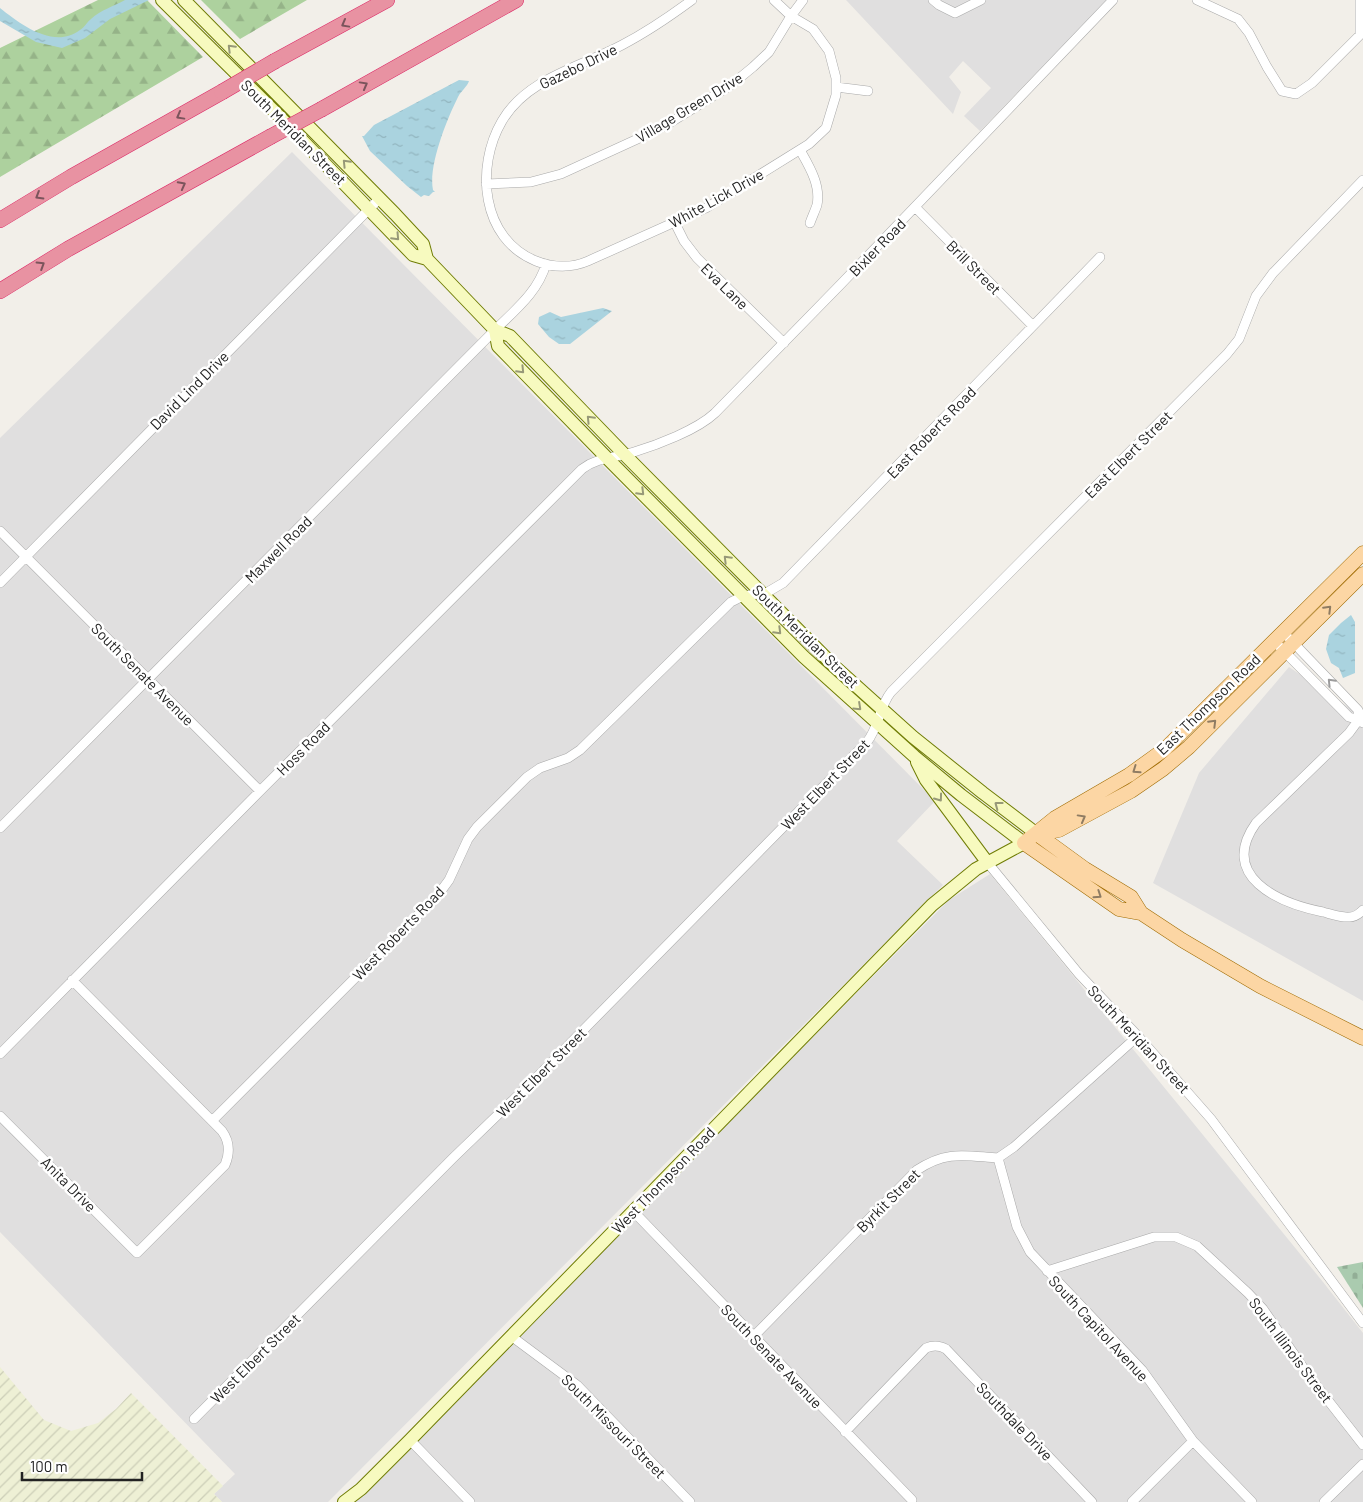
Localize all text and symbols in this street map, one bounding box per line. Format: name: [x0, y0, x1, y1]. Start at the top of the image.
one-way arrow: [341, 18, 350, 28]
street label: Gazebo Drive: [536, 39, 620, 93]
one-way arrow: [228, 45, 237, 54]
street label: Village Green Drive: [632, 68, 746, 146]
street label: South Meridian Street: [238, 76, 350, 188]
one-way arrow: [359, 81, 368, 91]
one-way arrow: [177, 110, 186, 120]
one-way arrow: [342, 160, 351, 169]
street label: White Lick Drive: [666, 165, 766, 231]
one-way arrow: [177, 181, 186, 191]
one-way arrow: [35, 190, 44, 200]
street label: Bixler Road: [845, 214, 909, 280]
one-way arrow: [390, 232, 399, 241]
street label: Brill Street: [943, 236, 1005, 298]
street label: Eva Lane: [698, 259, 752, 313]
one-way arrow: [35, 261, 44, 271]
street label: David Lind Drive: [146, 347, 232, 433]
one-way arrow: [515, 364, 524, 373]
street label: East Roberts Road: [883, 382, 979, 482]
street label: East Elbert Street: [1081, 407, 1175, 501]
one-way arrow: [587, 416, 596, 425]
one-way arrow: [635, 486, 644, 495]
street label: Maxwell Road: [241, 512, 315, 586]
one-way arrow: [724, 556, 733, 565]
street label: South Meridian Street: [749, 580, 863, 692]
one-way arrow: [1323, 606, 1332, 615]
street label: South Senate Avenue: [88, 619, 198, 729]
one-way arrow: [772, 625, 781, 634]
street label: East Thompson Road: [1152, 650, 1264, 758]
one-way arrow: [1328, 678, 1337, 687]
one-way arrow: [853, 701, 862, 710]
street label: Hoss Road: [272, 717, 334, 779]
one-way arrow: [1207, 720, 1216, 729]
street label: West Elbert Street: [777, 735, 873, 833]
one-way arrow: [1132, 764, 1142, 773]
one-way arrow: [933, 792, 942, 802]
one-way arrow: [994, 802, 1004, 811]
one-way arrow: [1077, 814, 1086, 824]
street label: West Roberts Road: [349, 882, 447, 984]
one-way arrow: [1092, 889, 1101, 898]
street label: South Meridian Street: [1084, 981, 1194, 1097]
street label: West Elbert Street: [492, 1023, 590, 1121]
street label: West Thompson Road: [608, 1123, 718, 1237]
street label: Anita Drive: [38, 1153, 100, 1215]
street label: Byrkit Street: [852, 1164, 924, 1236]
street label: South Capitol Avenue: [1045, 1271, 1153, 1385]
street label: South Illinois Street: [1246, 1294, 1336, 1406]
street label: South Senate Avenue: [718, 1300, 826, 1412]
street label: West Elbert Street: [206, 1309, 304, 1407]
street label: South Missouri Street: [558, 1370, 670, 1482]
street label: Southdale Drive: [973, 1378, 1057, 1464]
scale bar: [22, 1450, 142, 1482]
text: 100 m: [30, 1457, 68, 1475]

